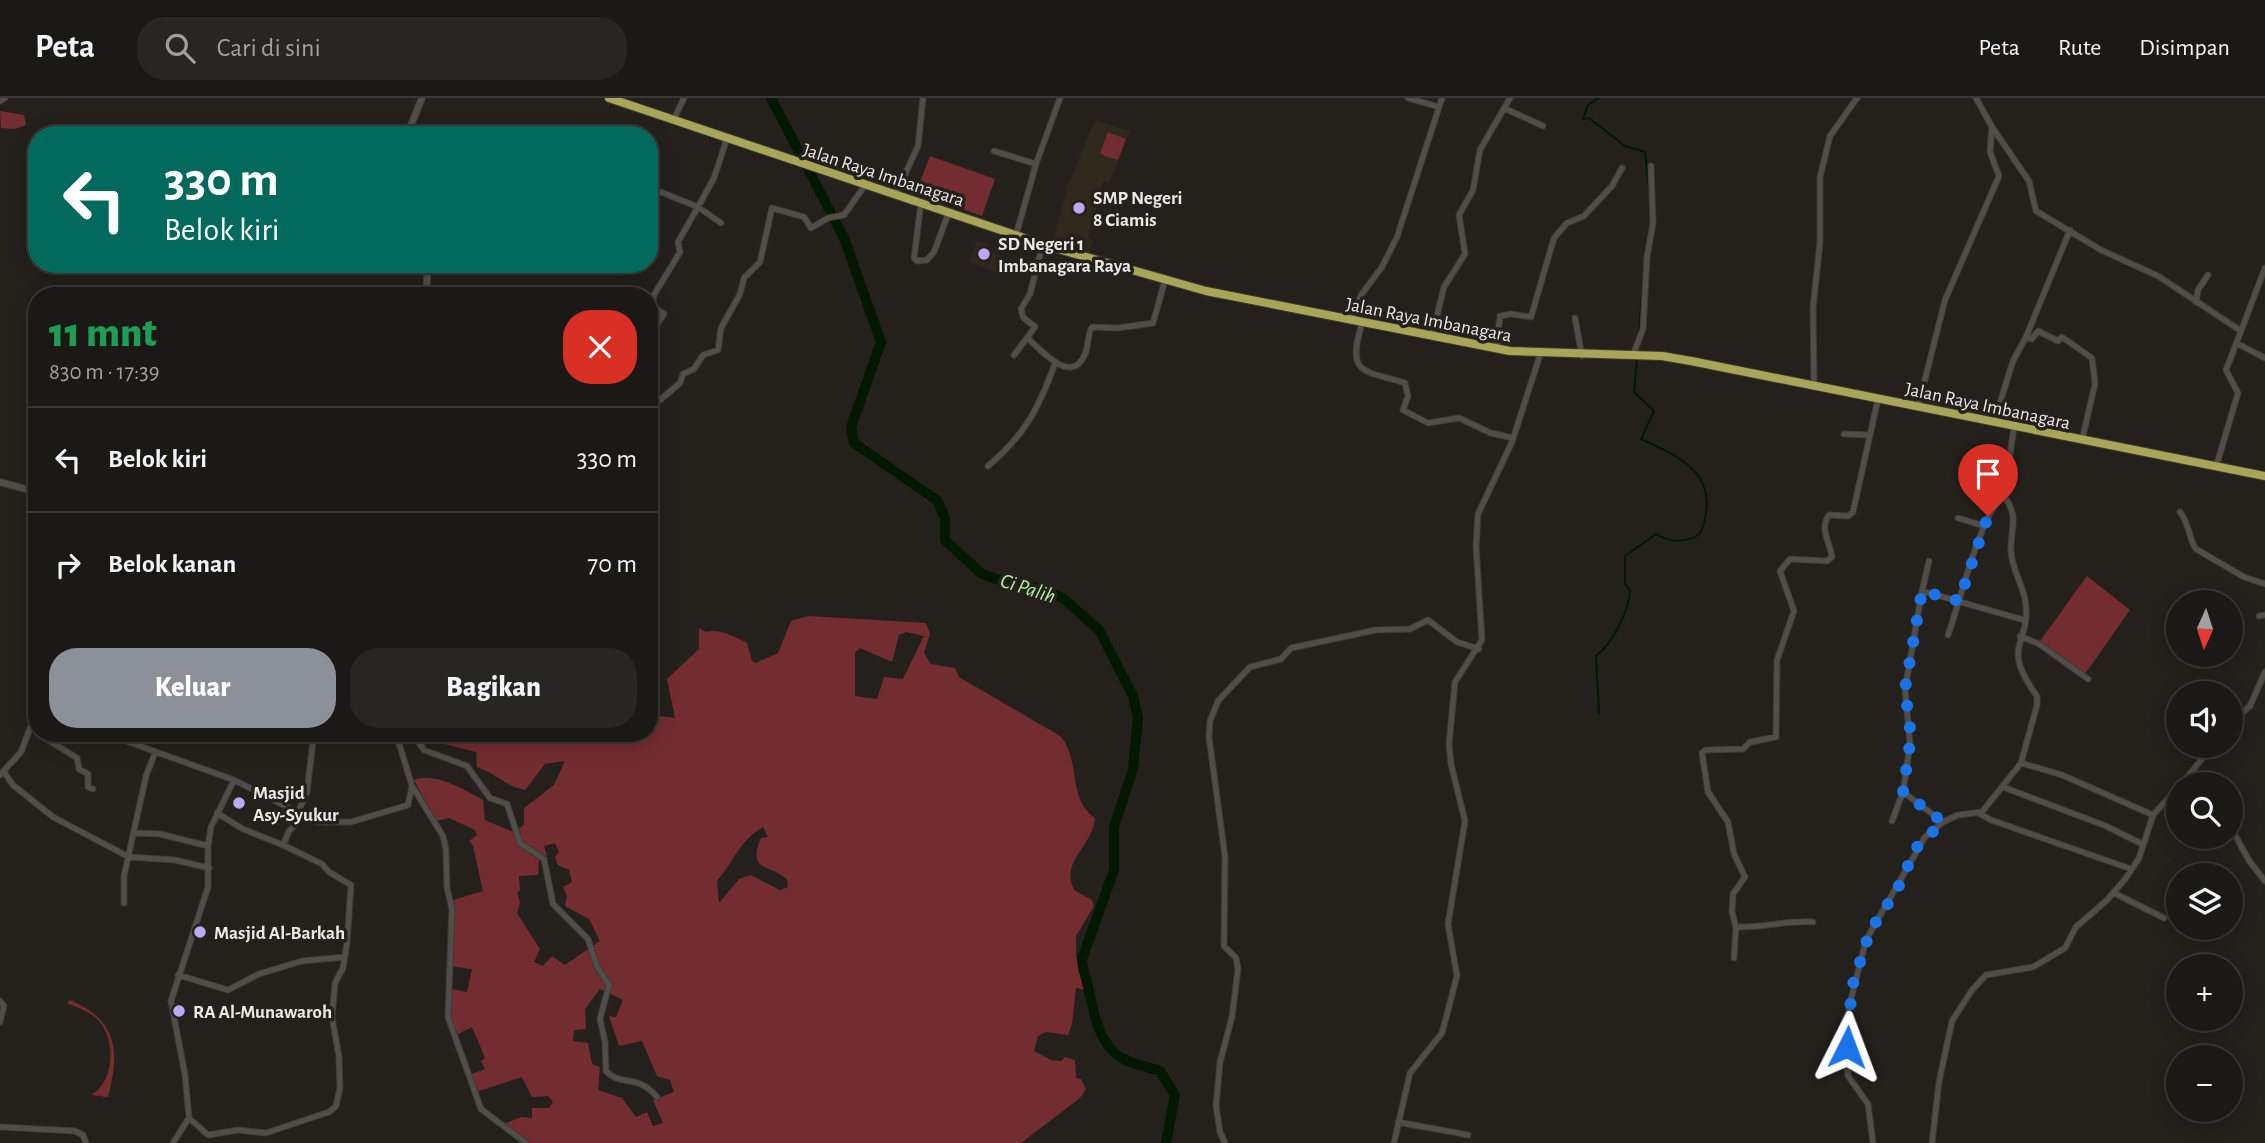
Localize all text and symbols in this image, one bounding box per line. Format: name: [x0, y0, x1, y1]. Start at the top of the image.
search box: [137, 17, 627, 80]
icon: search: [161, 29, 199, 67]
text: Peta: [35, 31, 95, 64]
text: Cari di sini: [217, 35, 321, 61]
text: Peta: [1979, 36, 2020, 60]
text: Rute: [2058, 36, 2101, 60]
text: Disimpan: [2139, 36, 2230, 60]
street label: Jalan Raya Imbanagara: [801, 140, 967, 211]
icon: left: [49, 154, 140, 245]
text: 330 m: [164, 156, 279, 205]
place label: SMP Negeri 8 Ciamis: [1093, 189, 1183, 230]
marker: SMP Negeri 8 Ciamis: [1071, 200, 1087, 216]
text: Belok kiri: [164, 214, 280, 246]
place label: SD Negeri 1 Imbanagara Raya: [998, 235, 1131, 276]
marker: SD Negeri 1 Imbanagara Raya: [976, 246, 992, 262]
street label: Jalan Raya Imbanagara: [1344, 295, 1513, 346]
button: close: [563, 310, 637, 384]
text: 11 mnt: [49, 312, 157, 354]
text: 830 m · 17:39: [49, 361, 160, 384]
street label: Jalan Raya Imbanagara: [1903, 380, 2072, 433]
icon: left: [49, 441, 87, 479]
pin: [1958, 444, 2018, 516]
text: Belok kiri: [108, 446, 207, 472]
text: 330 m: [577, 446, 637, 472]
icon: arrive: [1969, 455, 2007, 493]
icon: right: [49, 546, 87, 584]
text: Belok kanan: [108, 551, 236, 577]
text: 70 m: [587, 551, 637, 577]
water label: Ci Palih: [998, 570, 1058, 607]
north arrow: [2166, 590, 2244, 667]
map controls: [2166, 590, 2243, 1122]
button: Keluar: [49, 648, 336, 728]
button: Bagikan: [350, 648, 637, 728]
button: sound: [2166, 681, 2243, 758]
button: search: [2166, 772, 2243, 849]
place label: Masjid Asy-Syukur: [253, 784, 339, 825]
marker: Masjid Asy-Syukur: [231, 795, 247, 811]
button: layers: [2166, 863, 2243, 940]
marker: Masjid Al-Barkah: [192, 924, 208, 940]
place label: Masjid Al-Barkah: [214, 924, 345, 943]
button: +: [2166, 954, 2243, 1031]
marker: RA Al-Munawaroh: [171, 1003, 187, 1019]
place label: RA Al-Munawaroh: [193, 1003, 332, 1022]
position arrow: [1810, 1010, 1884, 1084]
button: −: [2166, 1045, 2243, 1122]

